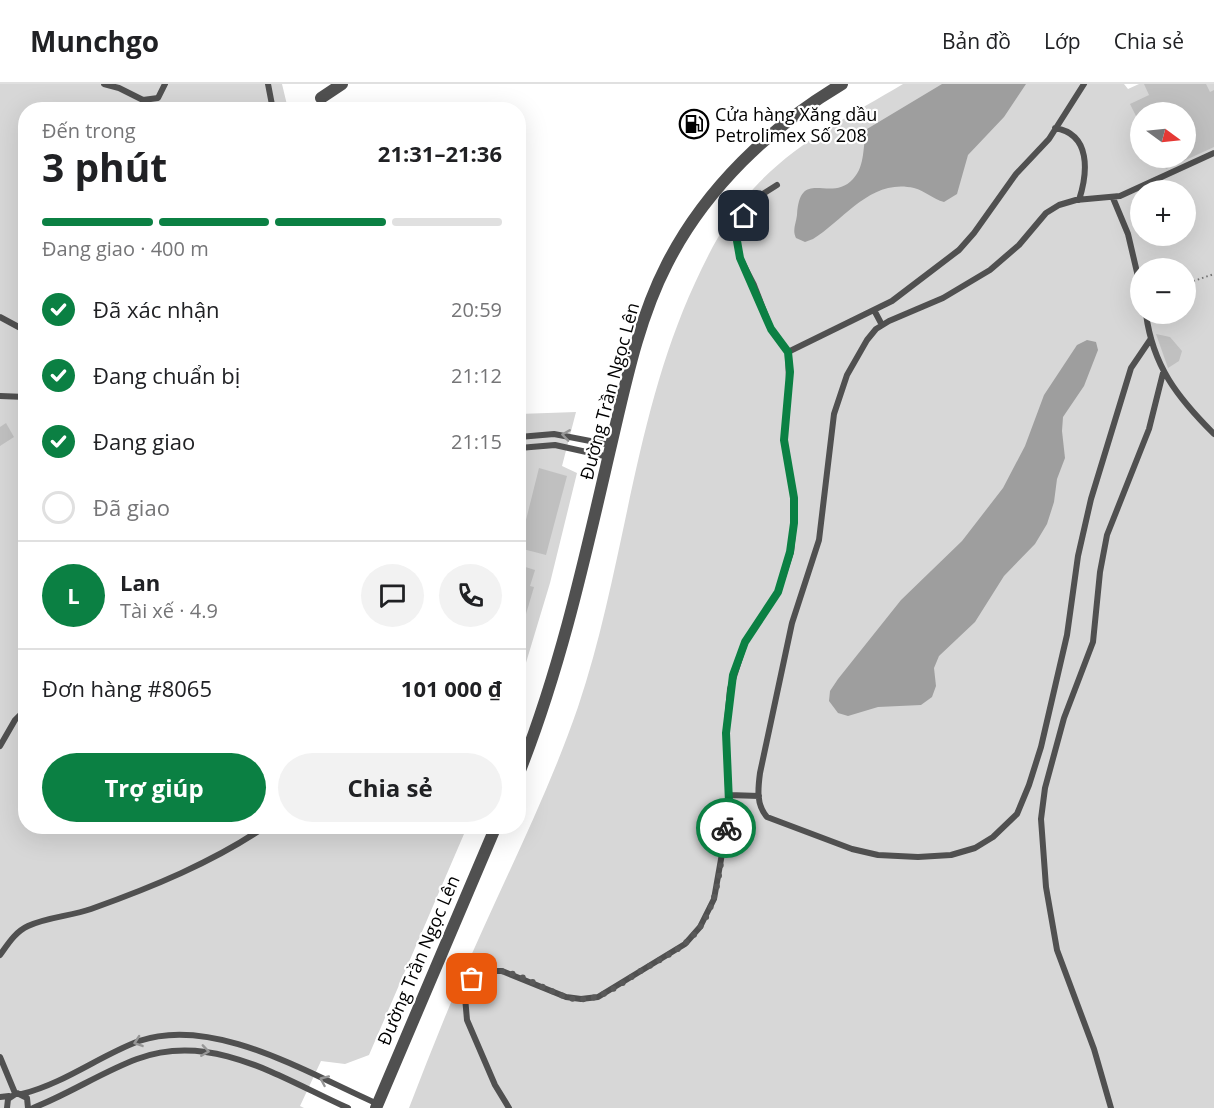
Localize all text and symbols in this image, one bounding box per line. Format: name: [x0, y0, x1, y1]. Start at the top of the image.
text: Munchgo: [30, 22, 159, 60]
text: Bản đồ: [942, 27, 1011, 55]
text: Lớp: [1044, 27, 1081, 55]
text: Chia sẻ: [1114, 27, 1184, 55]
place label: Cửa hàng Xăng dầu Petrolimex Số 208: [715, 102, 877, 147]
north arrow: [1130, 102, 1196, 168]
map controls: [1130, 102, 1196, 324]
fuel station icon: Cửa hàng Xăng dầu Petrolimex Số 208: [678, 108, 710, 140]
text: Đến trong: [42, 117, 136, 144]
text: 21:31–21:36: [378, 138, 502, 168]
text: 3 phút: [42, 140, 167, 193]
button: +: [1130, 180, 1196, 246]
pin: [718, 190, 769, 241]
icon: home: [727, 199, 760, 232]
text: Đang giao · 400 m: [42, 235, 209, 262]
button: −: [1130, 258, 1196, 324]
icon: check: [42, 293, 75, 326]
text: Đã xác nhận: [93, 294, 220, 324]
text: 20:59: [451, 296, 502, 323]
street label: Đường Trần Ngọc Lên: [574, 300, 644, 482]
icon: check: [42, 359, 75, 392]
text: Đang chuẩn bị: [93, 360, 240, 390]
text: 21:12: [451, 362, 502, 389]
icon: check: [42, 425, 75, 458]
text: Đang giao: [93, 426, 195, 456]
text: 21:15: [451, 428, 502, 455]
one-way arrow: [561, 430, 570, 442]
text: Đã giao: [93, 492, 170, 522]
button: chat: [361, 564, 424, 627]
button: phone: [439, 564, 502, 627]
text: Lan: [120, 567, 160, 597]
text: L: [67, 580, 80, 610]
text: Tài xế · 4.9: [120, 597, 218, 624]
text: Đơn hàng #8065: [42, 673, 212, 703]
text: 101 000 ₫: [401, 673, 502, 703]
button: Trợ giúp: [42, 753, 266, 822]
button: Chia sẻ: [278, 753, 502, 822]
courier: [696, 798, 756, 858]
icon: bike: [710, 812, 743, 845]
street label: Đường Trần Ngọc Lên: [371, 871, 465, 1049]
pin: [446, 953, 497, 1004]
icon: bag: [455, 962, 488, 995]
one-way arrow: [134, 1035, 144, 1048]
one-way arrow: [201, 1044, 210, 1056]
one-way arrow: [319, 1075, 330, 1087]

